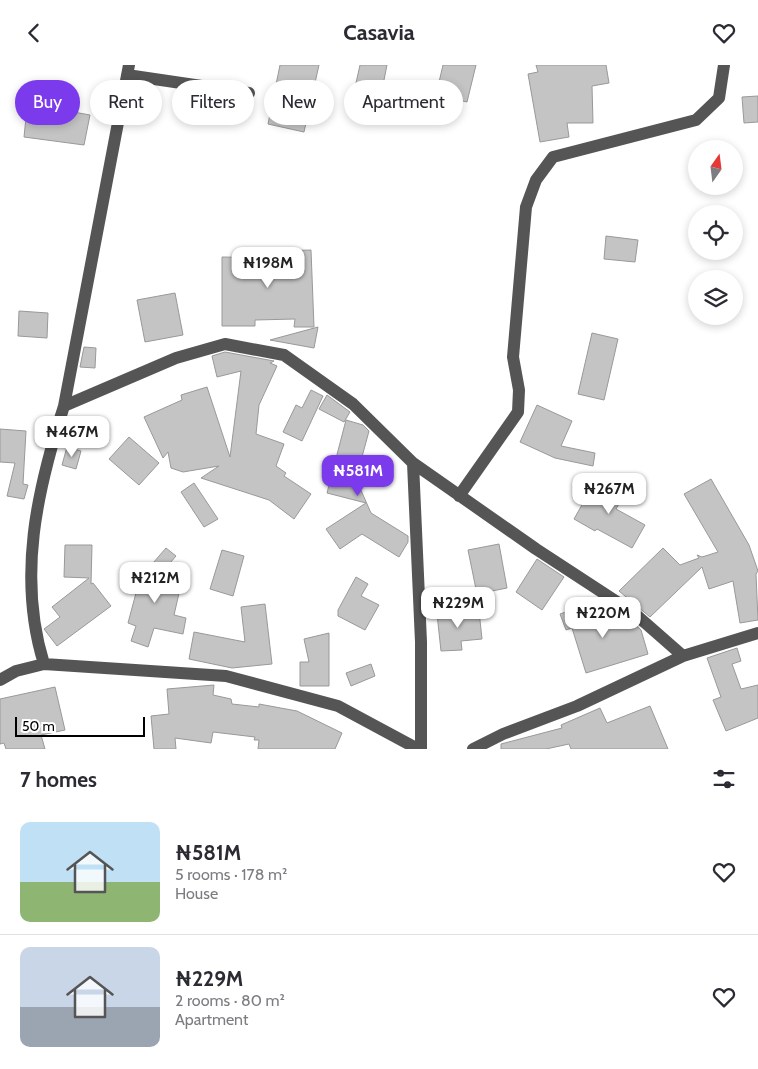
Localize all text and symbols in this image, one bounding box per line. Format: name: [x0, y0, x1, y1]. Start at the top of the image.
icon: back: [20, 19, 48, 47]
text: Casavia: [343, 19, 415, 46]
icon: heart: [710, 19, 738, 47]
chip: Buy: [15, 80, 80, 125]
chip: Rent: [90, 80, 162, 125]
chip: Filters: [172, 80, 254, 125]
chip: New: [264, 80, 334, 125]
chip: Apartment: [344, 80, 463, 125]
north arrow: [688, 140, 742, 195]
map controls: [688, 140, 743, 325]
button: locate: [688, 205, 743, 260]
pin: ₦198M: [233, 247, 303, 289]
text: ₦198M: [243, 253, 293, 272]
button: layers: [688, 270, 743, 325]
pin: ₦467M: [37, 415, 107, 458]
text: ₦467M: [45, 422, 99, 441]
pin: ₦581M: [323, 455, 393, 497]
text: ₦581M: [333, 461, 383, 480]
pin: ₦267M: [574, 473, 644, 515]
text: ₦267M: [583, 479, 635, 498]
pin: ₦212M: [120, 561, 190, 604]
text: ₦212M: [130, 568, 180, 587]
pin: ₦229M: [423, 587, 493, 629]
text: ₦229M: [432, 593, 484, 612]
pin: ₦220M: [568, 597, 638, 639]
text: ₦220M: [576, 603, 630, 622]
scale bar: [15, 714, 145, 737]
text: 50 m: [22, 717, 55, 735]
icon: filters: [710, 765, 738, 793]
text: 7 homes: [20, 767, 97, 792]
text: ₦581M: [175, 840, 241, 865]
icon: home: [60, 842, 120, 902]
icon: heart: [710, 858, 738, 886]
text: 5 rooms · 178 m²: [175, 865, 287, 884]
text: House: [175, 884, 218, 903]
text: ₦229M: [175, 966, 243, 991]
icon: home: [60, 967, 120, 1027]
icon: heart: [710, 983, 738, 1011]
text: 2 rooms · 80 m²: [175, 991, 285, 1010]
text: Apartment: [175, 1010, 248, 1029]

